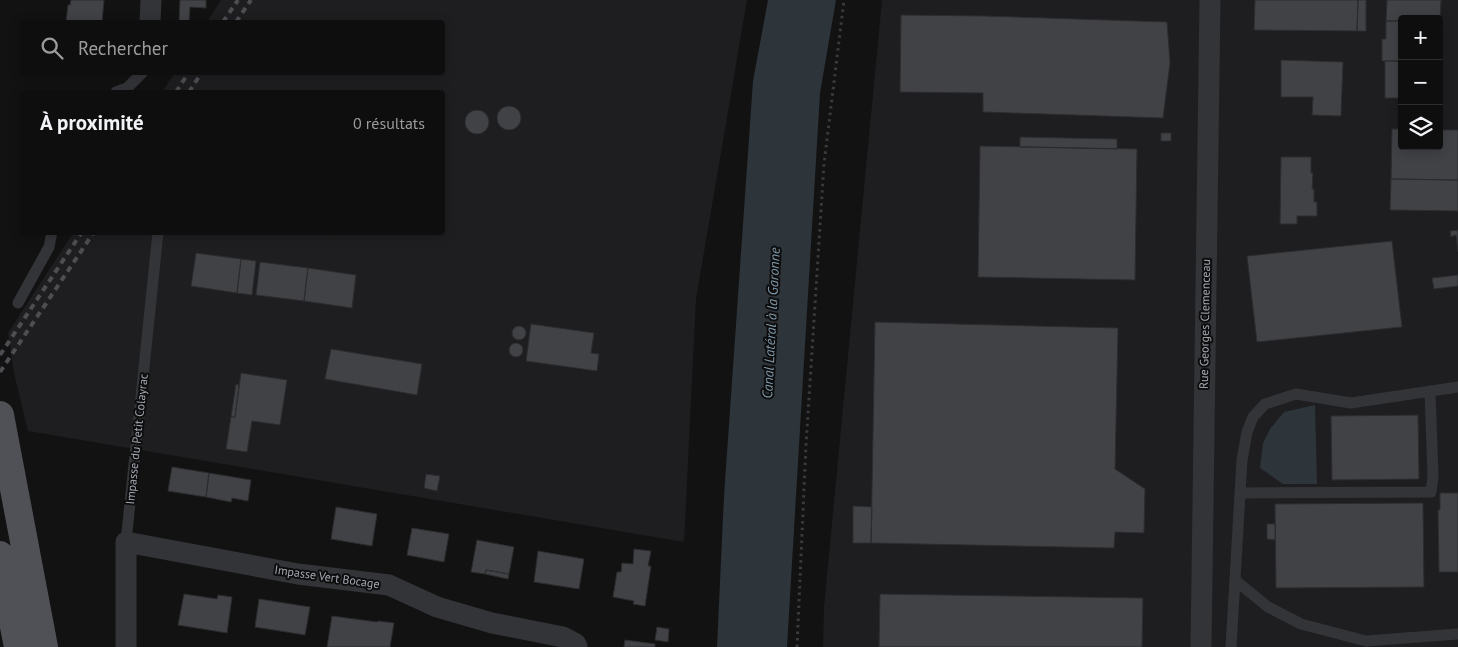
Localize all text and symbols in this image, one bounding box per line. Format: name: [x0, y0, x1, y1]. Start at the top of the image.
map controls: [1398, 15, 1443, 150]
button: +: [1398, 15, 1443, 60]
search box: [20, 20, 445, 75]
icon: search: [38, 34, 66, 62]
text: Rechercher: [78, 36, 168, 60]
button: −: [1398, 60, 1443, 105]
button: layers: [1398, 105, 1443, 150]
text: À proximité: [40, 109, 144, 136]
text: 0 résultats: [353, 113, 425, 133]
water label: Canal Latéral à la Garonne: [758, 247, 784, 399]
street label: Rue Georges Clemenceau: [1196, 259, 1213, 389]
street label: Impasse du Petit Colayrac: [122, 372, 151, 505]
street label: Impasse Vert Bocage: [274, 562, 381, 591]

